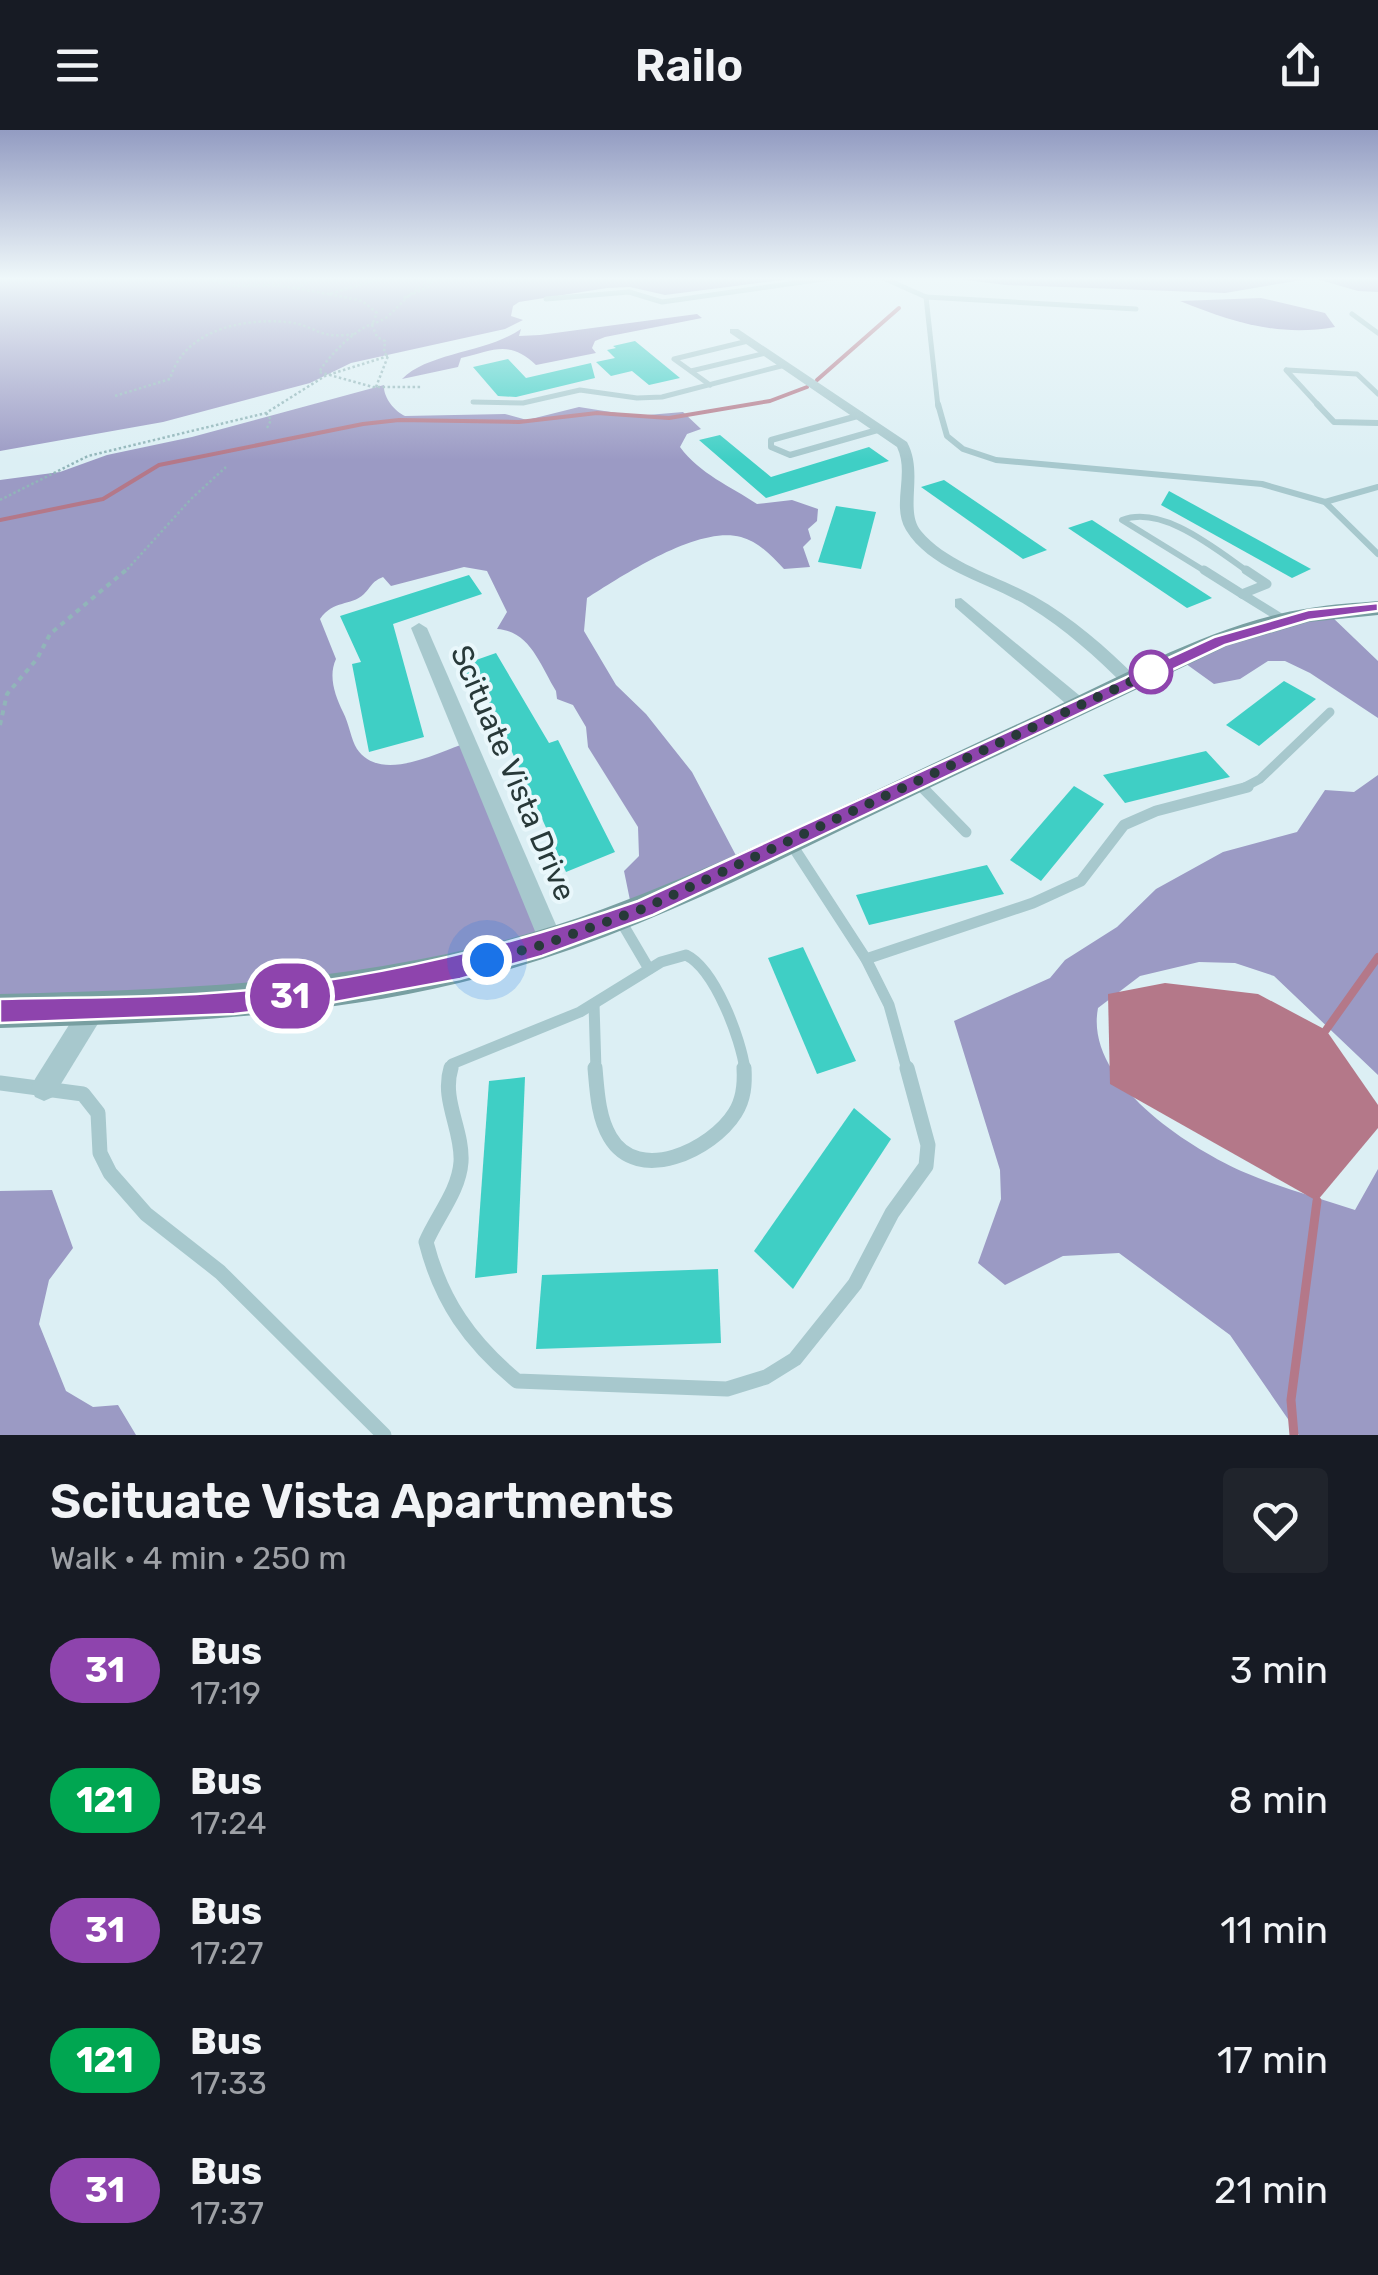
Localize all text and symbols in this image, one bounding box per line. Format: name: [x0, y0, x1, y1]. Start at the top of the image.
icon: menu: [50, 38, 105, 93]
icon: share: [1273, 38, 1328, 93]
text: Railo: [635, 39, 743, 92]
street label: Scituate Vista Drive: [443, 640, 583, 906]
unlabelled marker: [1130, 651, 1172, 693]
your location: [462, 935, 512, 985]
line badge: 31: [245, 964, 335, 1028]
text: 31: [270, 975, 310, 1017]
button: heart: [1223, 1468, 1328, 1573]
text: Scituate Vista Apartments: [50, 1473, 674, 1530]
text: Walk · 4 min · 250 m: [50, 1539, 347, 1577]
text: Bus: [190, 1628, 262, 1674]
text: 3 min: [1230, 1647, 1328, 1693]
text: 31: [85, 1649, 125, 1691]
text: 17:19: [190, 1674, 261, 1712]
text: Bus: [190, 1758, 262, 1804]
text: 8 min: [1229, 1777, 1328, 1823]
text: 121: [76, 1779, 134, 1821]
text: 17:24: [190, 1804, 267, 1842]
text: Bus: [190, 1888, 262, 1934]
text: 11 min: [1220, 1907, 1328, 1953]
text: 31: [85, 1909, 125, 1951]
text: 17:27: [190, 1934, 264, 1972]
text: Bus: [190, 2018, 262, 2064]
text: 17 min: [1217, 2037, 1328, 2083]
text: 121: [76, 2039, 134, 2081]
text: 17:33: [190, 2064, 267, 2102]
text: Bus: [190, 2148, 262, 2194]
text: 21 min: [1214, 2167, 1328, 2213]
text: 31: [85, 2169, 125, 2211]
text: 17:37: [190, 2194, 264, 2232]

